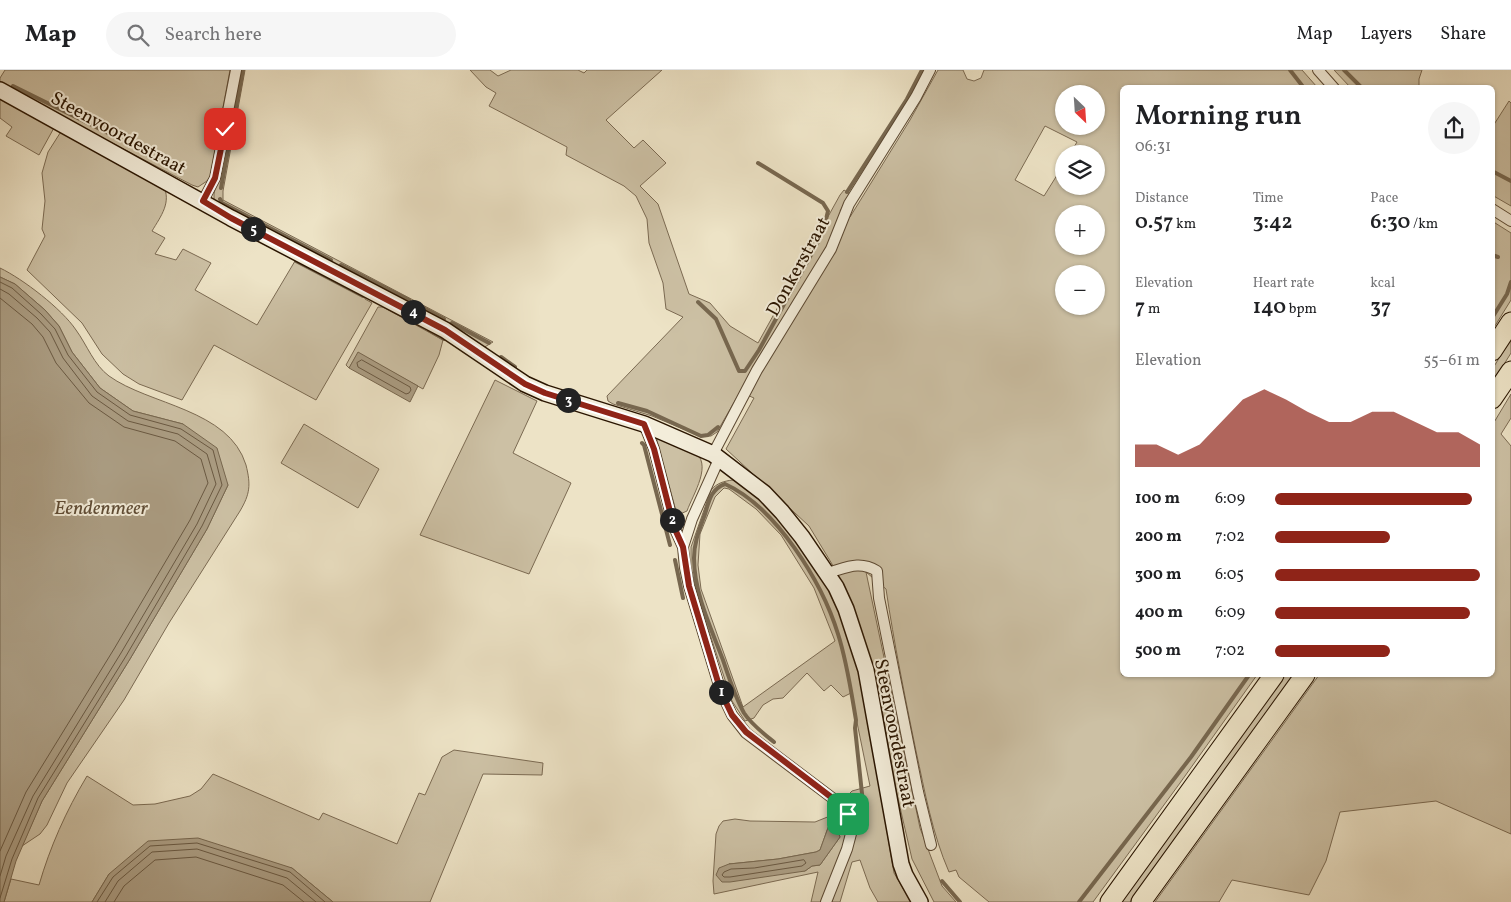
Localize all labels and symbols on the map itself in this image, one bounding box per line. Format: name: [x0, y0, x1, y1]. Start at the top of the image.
north arrow: [1055, 85, 1105, 135]
street label: Steenvoordestraat: [46, 86, 191, 182]
pin: [204, 108, 246, 150]
street label: Donkerstraat: [761, 212, 837, 322]
pin: 5: [240, 216, 266, 242]
pin: 4: [400, 300, 426, 324]
pin: 3: [556, 388, 580, 412]
water label: Eendenmeer: [54, 495, 149, 523]
pin: 2: [660, 508, 684, 532]
street label: Steenvoordestraat: [867, 657, 921, 810]
pin: 1: [708, 680, 734, 704]
pin: [827, 793, 869, 835]

